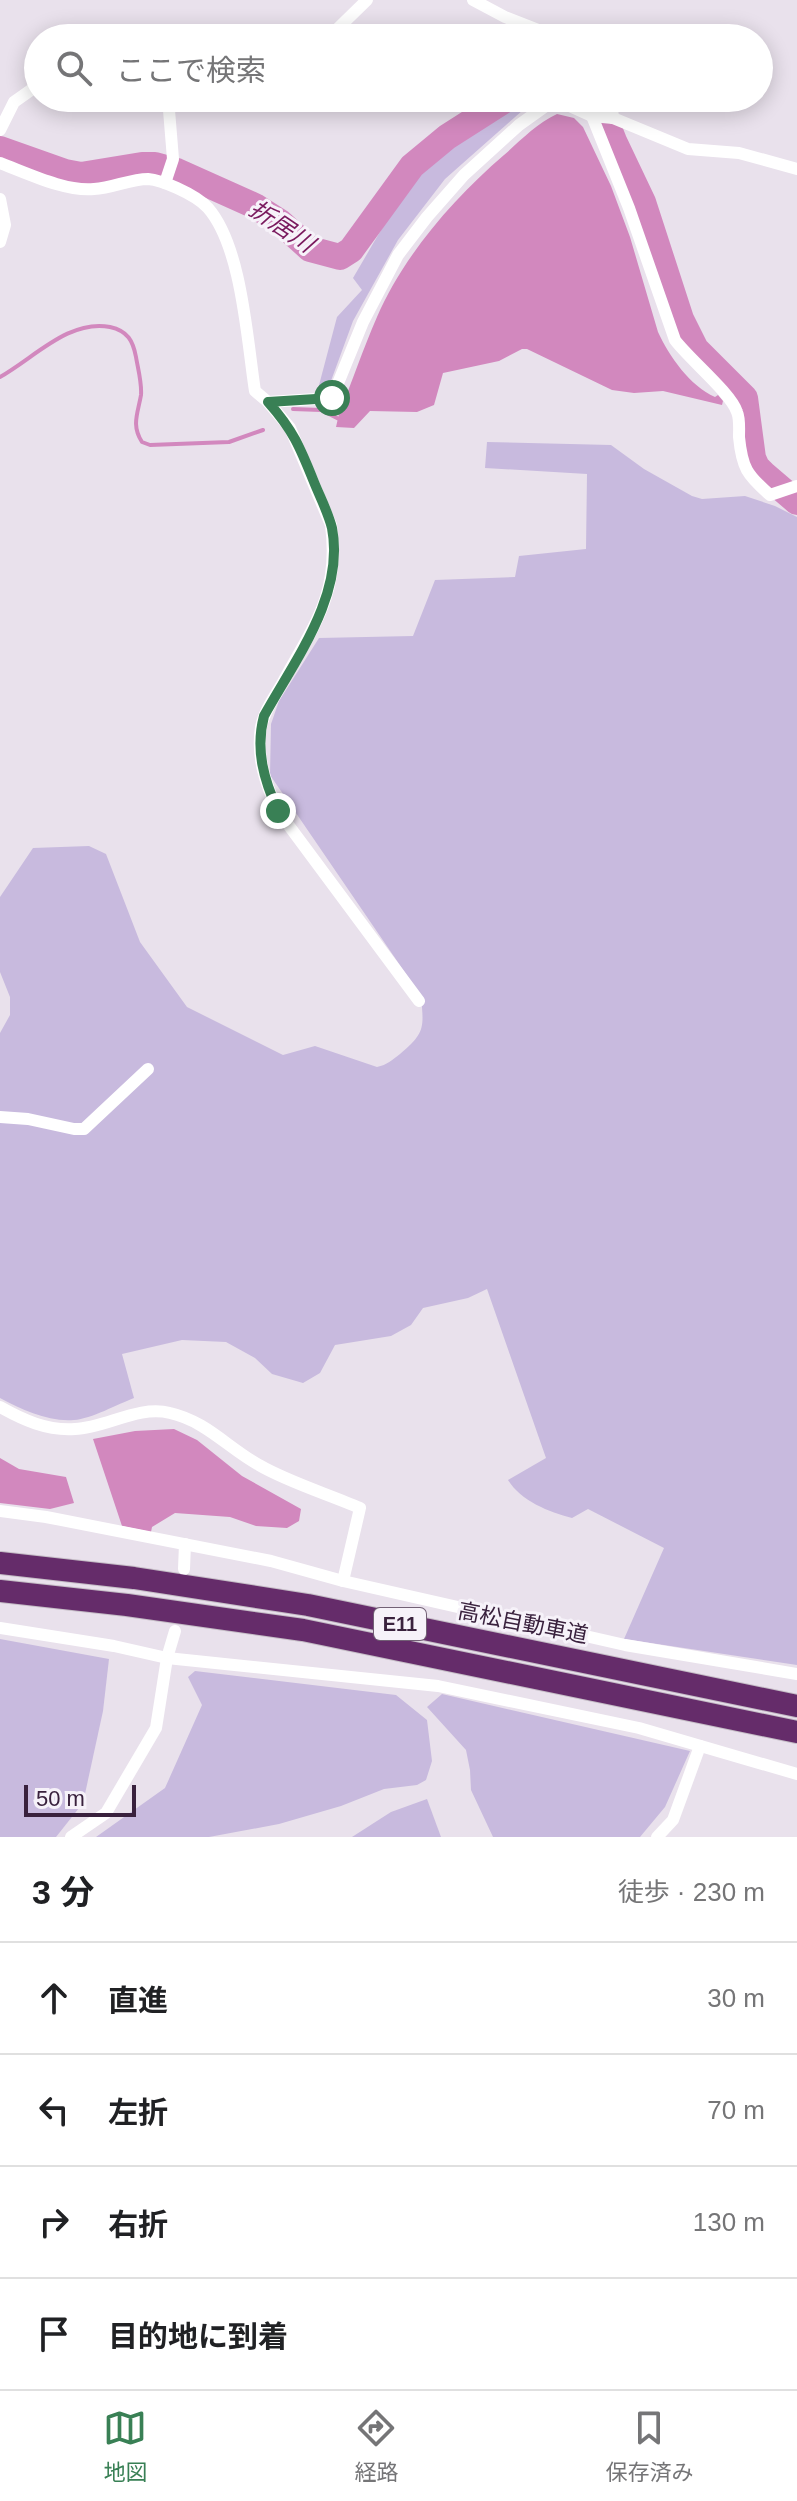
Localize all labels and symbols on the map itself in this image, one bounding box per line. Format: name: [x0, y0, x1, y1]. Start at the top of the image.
water label: 折居川: [245, 195, 322, 259]
route start: [314, 380, 350, 416]
route end: [260, 793, 296, 829]
street label: 高松自動車道: [456, 1598, 590, 1648]
road number: E11: [374, 1608, 426, 1640]
scale bar: [24, 1781, 136, 1817]

